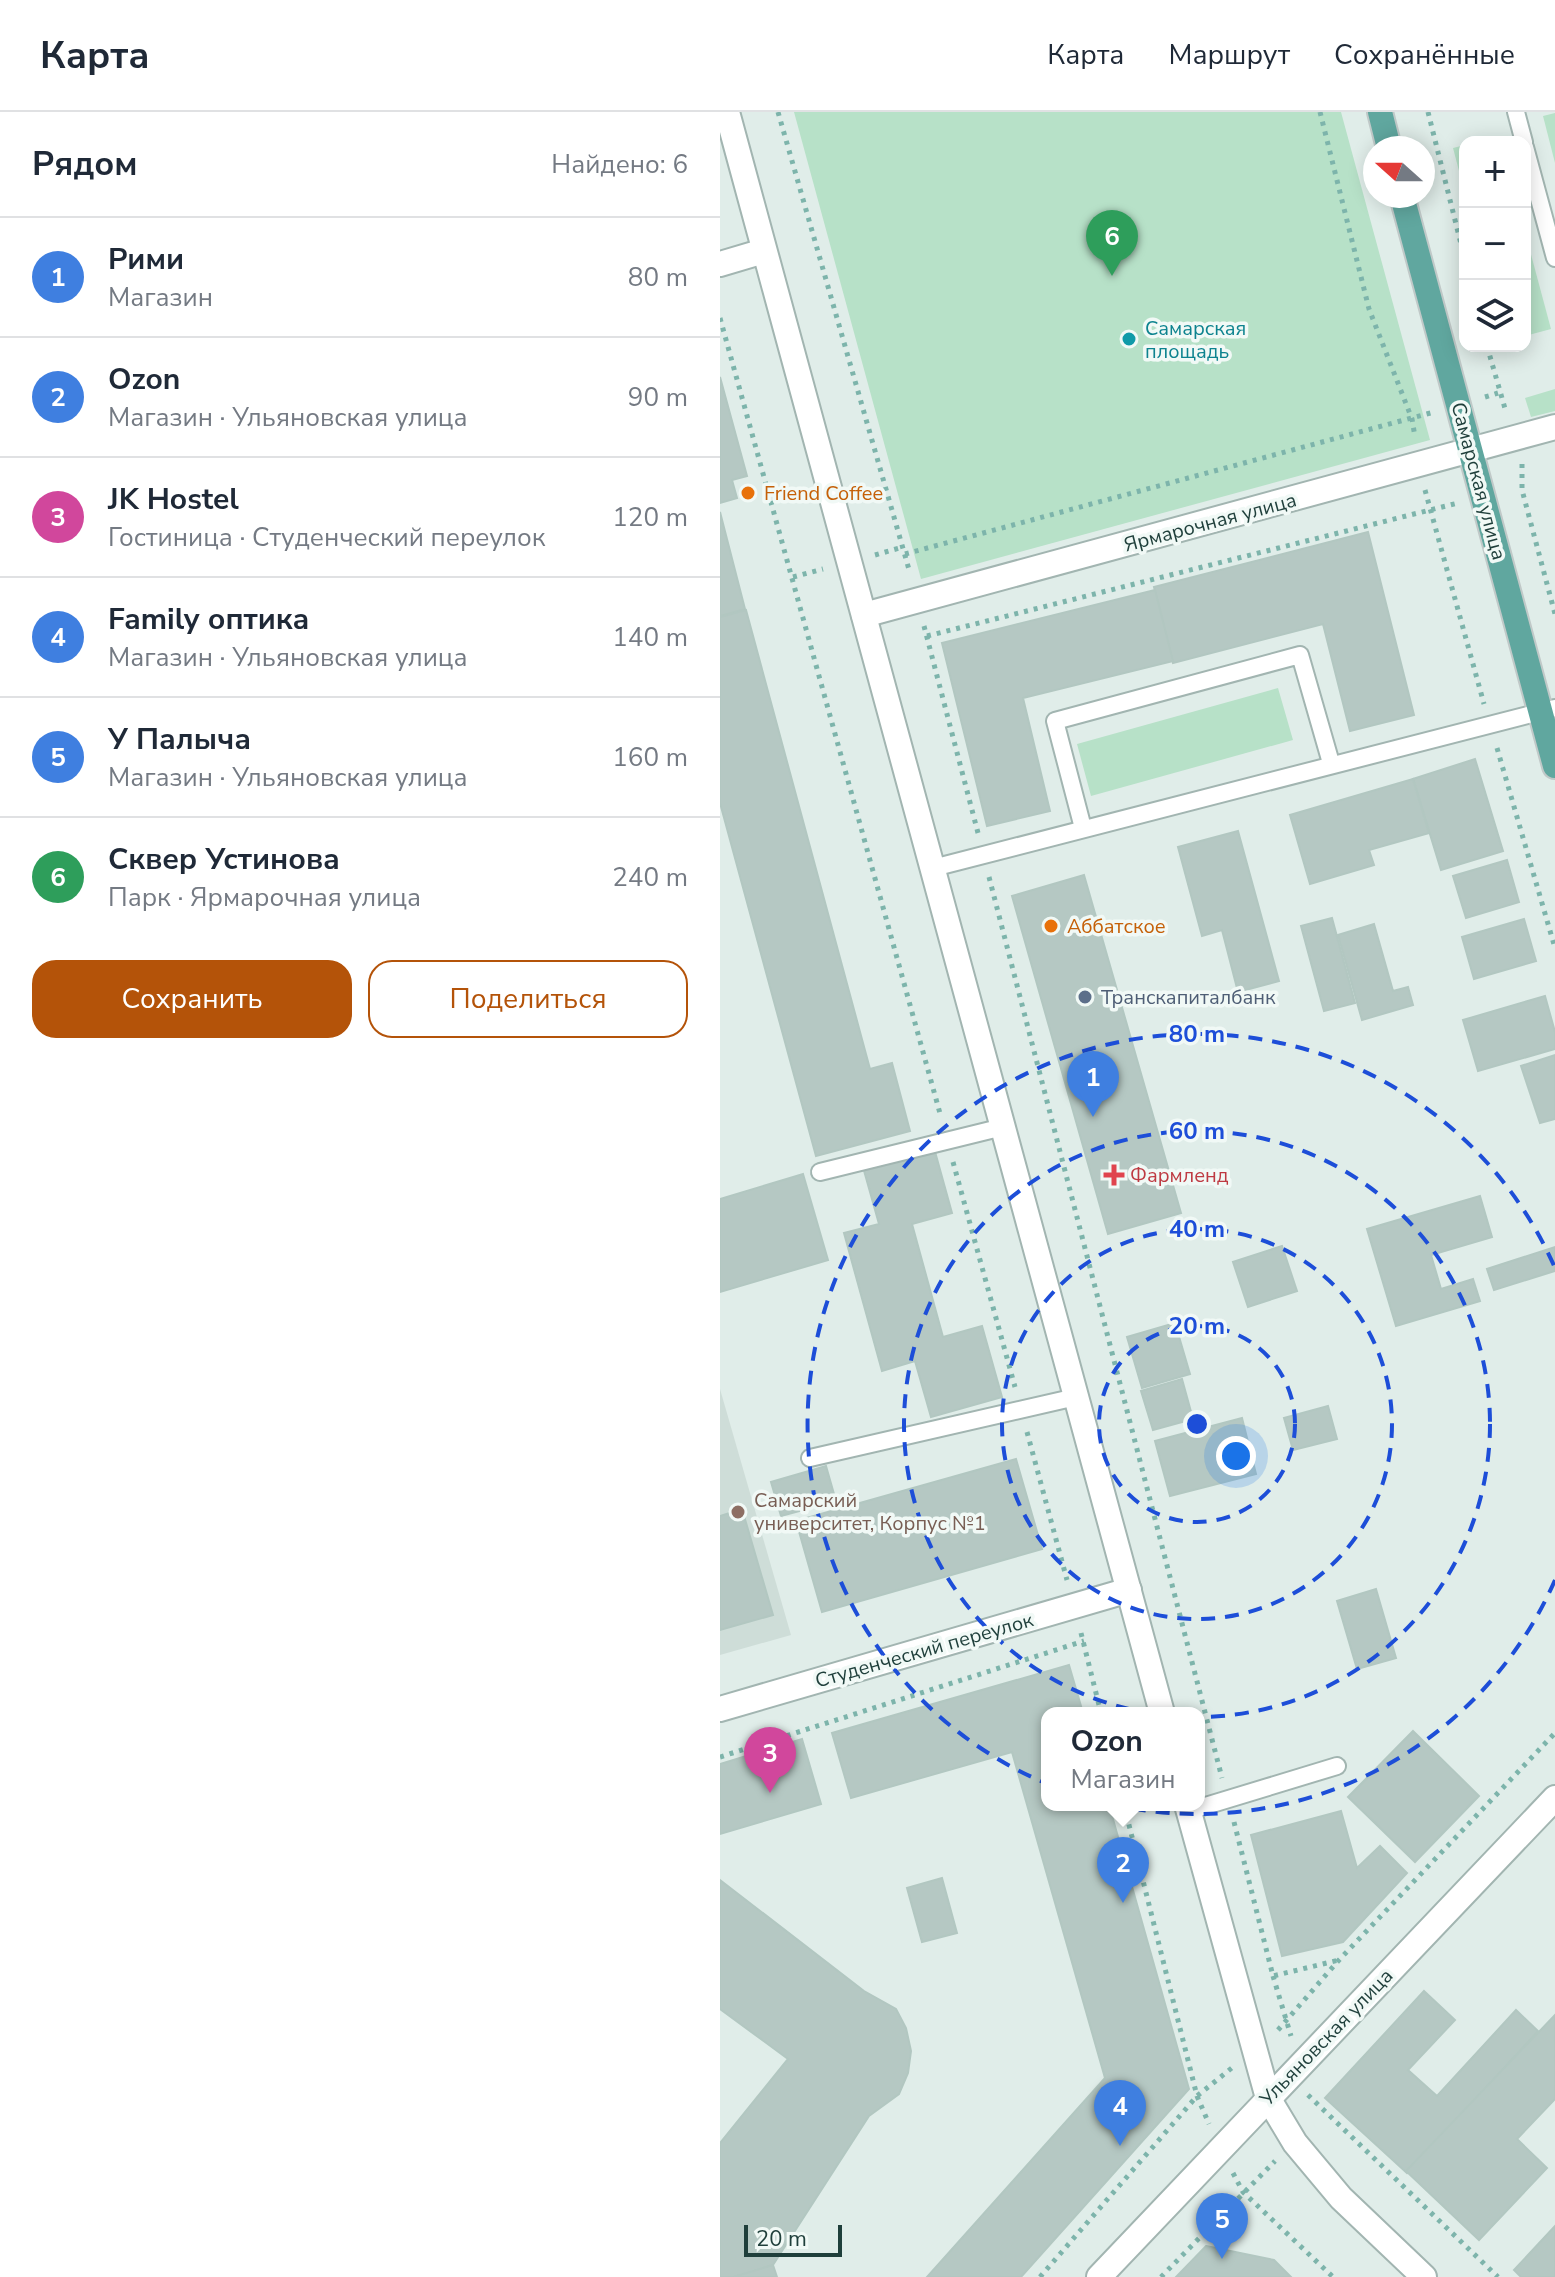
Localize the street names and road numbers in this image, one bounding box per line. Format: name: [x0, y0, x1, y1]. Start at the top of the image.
street label: Самарская улица: [1444, 399, 1513, 563]
street label: Ярмарочная улица: [1121, 486, 1299, 559]
street label: Студенческий переулок: [812, 1606, 1037, 1695]
street label: Ульяновская улица: [1253, 1963, 1399, 2113]

